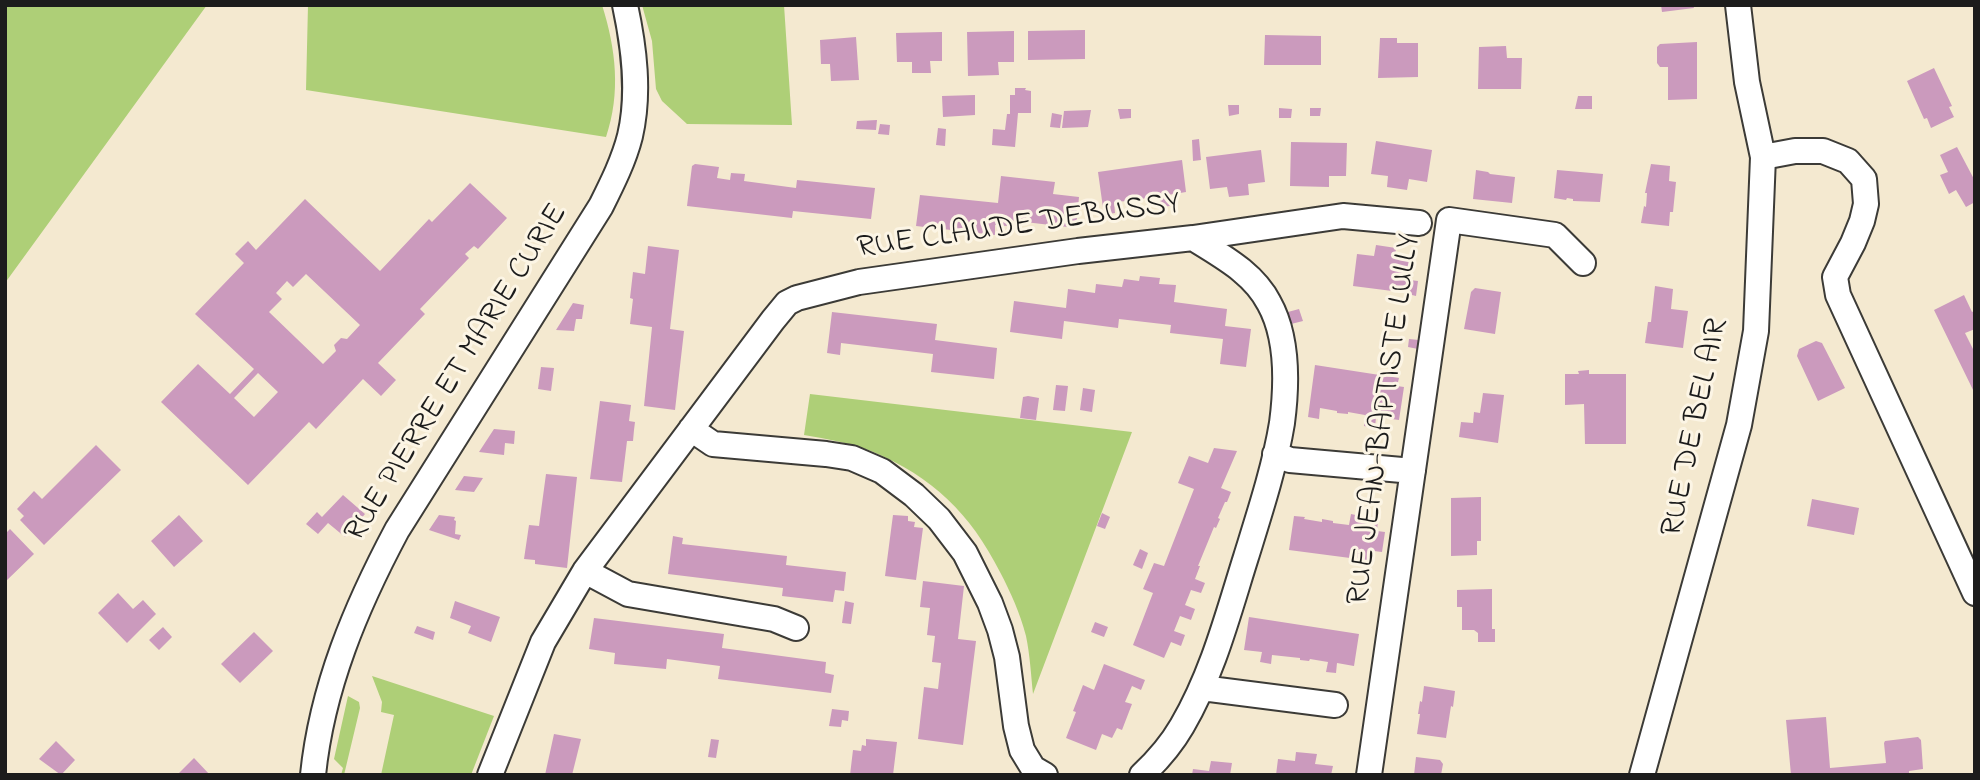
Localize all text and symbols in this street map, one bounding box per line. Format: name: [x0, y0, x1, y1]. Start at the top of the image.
street label: RUE CLAUDE DEBUSSY: [855, 186, 1183, 270]
street label: RUE PIERRE ET MARIE CURIE: [338, 198, 578, 550]
street label: RUE JEAN-BAPTISTE LULLY: [1341, 232, 1431, 608]
street label: RUE DE BEL AIR: [1655, 315, 1739, 541]

